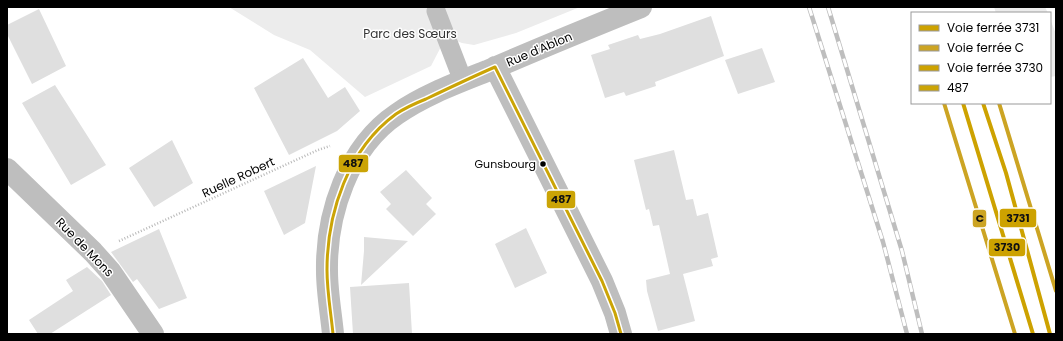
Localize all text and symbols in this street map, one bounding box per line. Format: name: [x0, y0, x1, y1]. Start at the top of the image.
legend: [911, 12, 1051, 104]
text: Voie ferrée 3731: [947, 19, 1039, 36]
park label: Parc des Sœurs: [363, 25, 457, 42]
street label: Rue d'Ablon: [503, 27, 575, 71]
text: Voie ferrée C: [947, 39, 1024, 56]
text: Voie ferrée 3730: [947, 59, 1043, 76]
text: 487: [947, 79, 969, 96]
street label: Ruelle Robert: [199, 153, 277, 201]
line badge: 487: [338, 154, 369, 173]
text: 487: [343, 155, 363, 171]
place label: Gunsbourg: [475, 156, 536, 172]
marker: Gunsbourg: [538, 159, 548, 169]
line badge: 487: [546, 190, 576, 209]
text: 487: [551, 191, 571, 207]
line badge: 3731: [999, 208, 1037, 228]
line badge: C: [972, 209, 987, 228]
text: C: [976, 210, 984, 226]
text: 3731: [1006, 210, 1030, 226]
street label: Rue de Mons: [52, 214, 118, 280]
line badge: 3730: [988, 238, 1026, 257]
text: 3730: [994, 239, 1020, 255]

